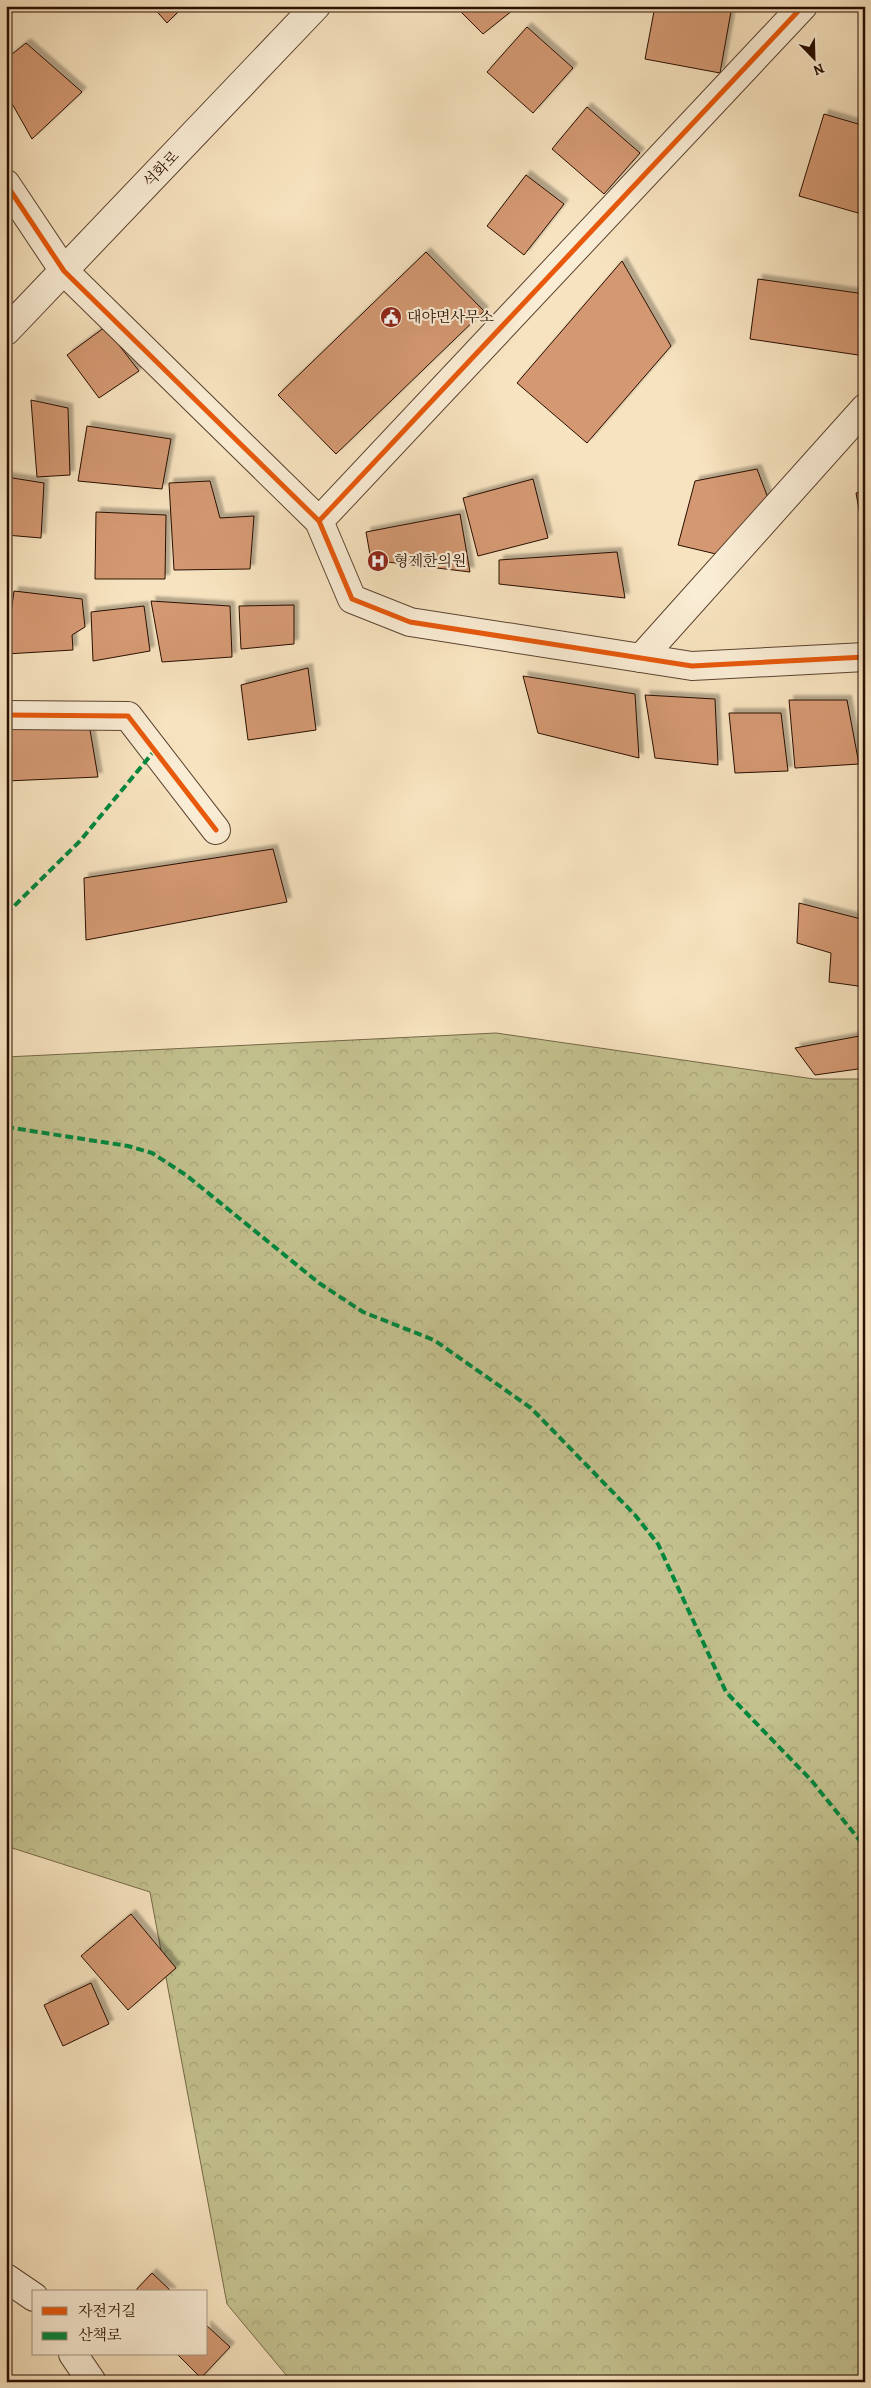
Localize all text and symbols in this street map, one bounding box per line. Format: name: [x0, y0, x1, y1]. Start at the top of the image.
north arrow: [788, 32, 838, 82]
text: N: [810, 59, 827, 80]
street label: 석화로: [139, 146, 184, 192]
public building icon: 대야면사무소: [379, 305, 403, 329]
place label: 대야면사무소: [407, 307, 494, 327]
hospital icon: 형제한의원: [366, 549, 390, 573]
place label: 형제한의원: [394, 551, 466, 571]
legend: [32, 2290, 208, 2356]
text: 자전거길: [78, 2301, 136, 2321]
text: 산책로: [78, 2325, 122, 2345]

